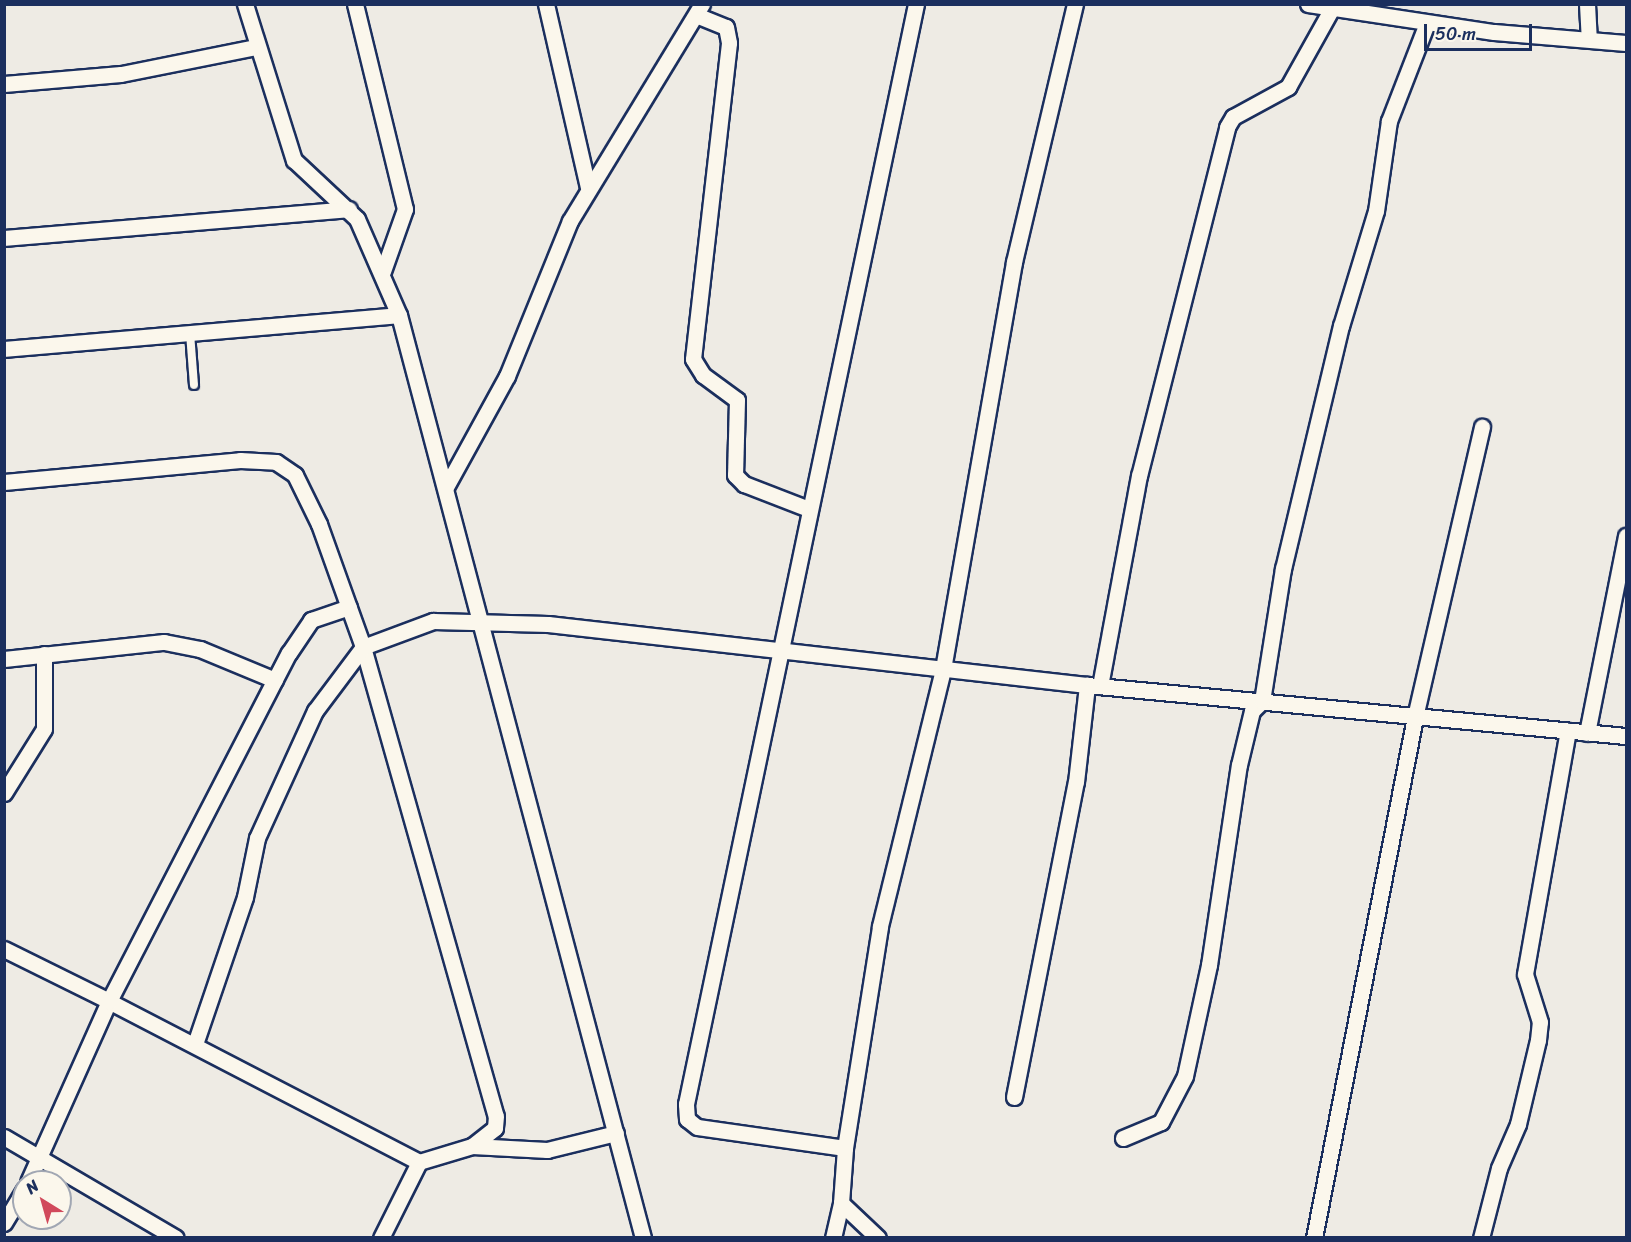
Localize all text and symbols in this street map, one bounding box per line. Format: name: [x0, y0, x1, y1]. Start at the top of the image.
scale bar: [1427, 12, 1535, 50]
text: 50 m: [1435, 18, 1476, 50]
north arrow: [12, 1170, 72, 1230]
text: N: [19, 1172, 45, 1202]

